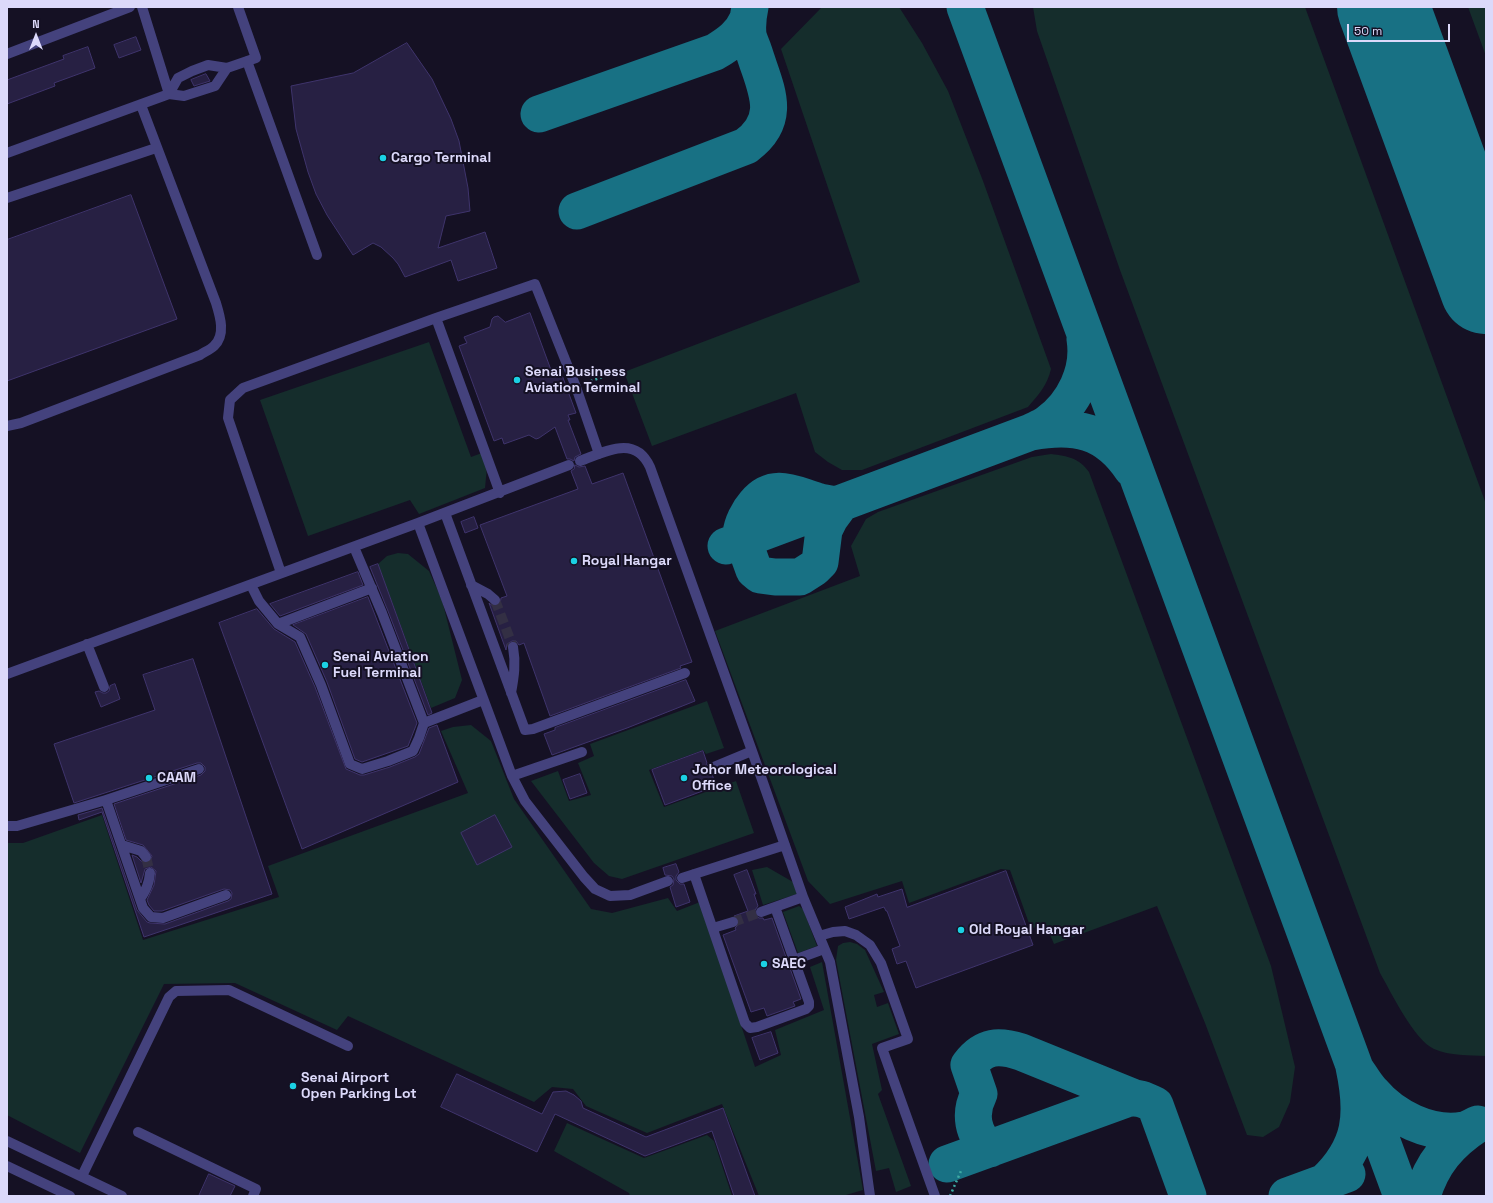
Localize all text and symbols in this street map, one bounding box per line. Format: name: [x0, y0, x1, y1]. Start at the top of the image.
north arrow: [16, 16, 56, 56]
scale bar: [1349, 16, 1452, 42]
text: N: [32, 17, 40, 31]
text: 50 m: [1354, 23, 1382, 39]
place label: Cargo Terminal: [391, 150, 491, 166]
marker: Cargo Terminal: [378, 153, 388, 163]
place label: Senai Business Aviation Terminal: [525, 364, 640, 396]
marker: Senai Business Aviation Terminal: [512, 375, 522, 385]
place label: Royal Hangar: [582, 553, 672, 569]
marker: Royal Hangar: [569, 556, 579, 566]
place label: Senai Aviation Fuel Terminal: [333, 649, 429, 682]
marker: Senai Aviation Fuel Terminal: [320, 660, 330, 670]
place label: Johor Meteorological Office: [692, 762, 837, 794]
place label: CAAM: [157, 770, 196, 786]
marker: CAAM: [144, 773, 154, 783]
marker: Johor Meteorological Office: [679, 773, 689, 783]
place label: Old Royal Hangar: [969, 922, 1085, 938]
marker: Old Royal Hangar: [956, 925, 966, 935]
place label: SAEC: [772, 956, 806, 972]
marker: SAEC: [759, 959, 769, 969]
place label: Senai Airport Open Parking Lot: [301, 1070, 417, 1102]
marker: Senai Airport Open Parking Lot: [288, 1081, 298, 1091]

